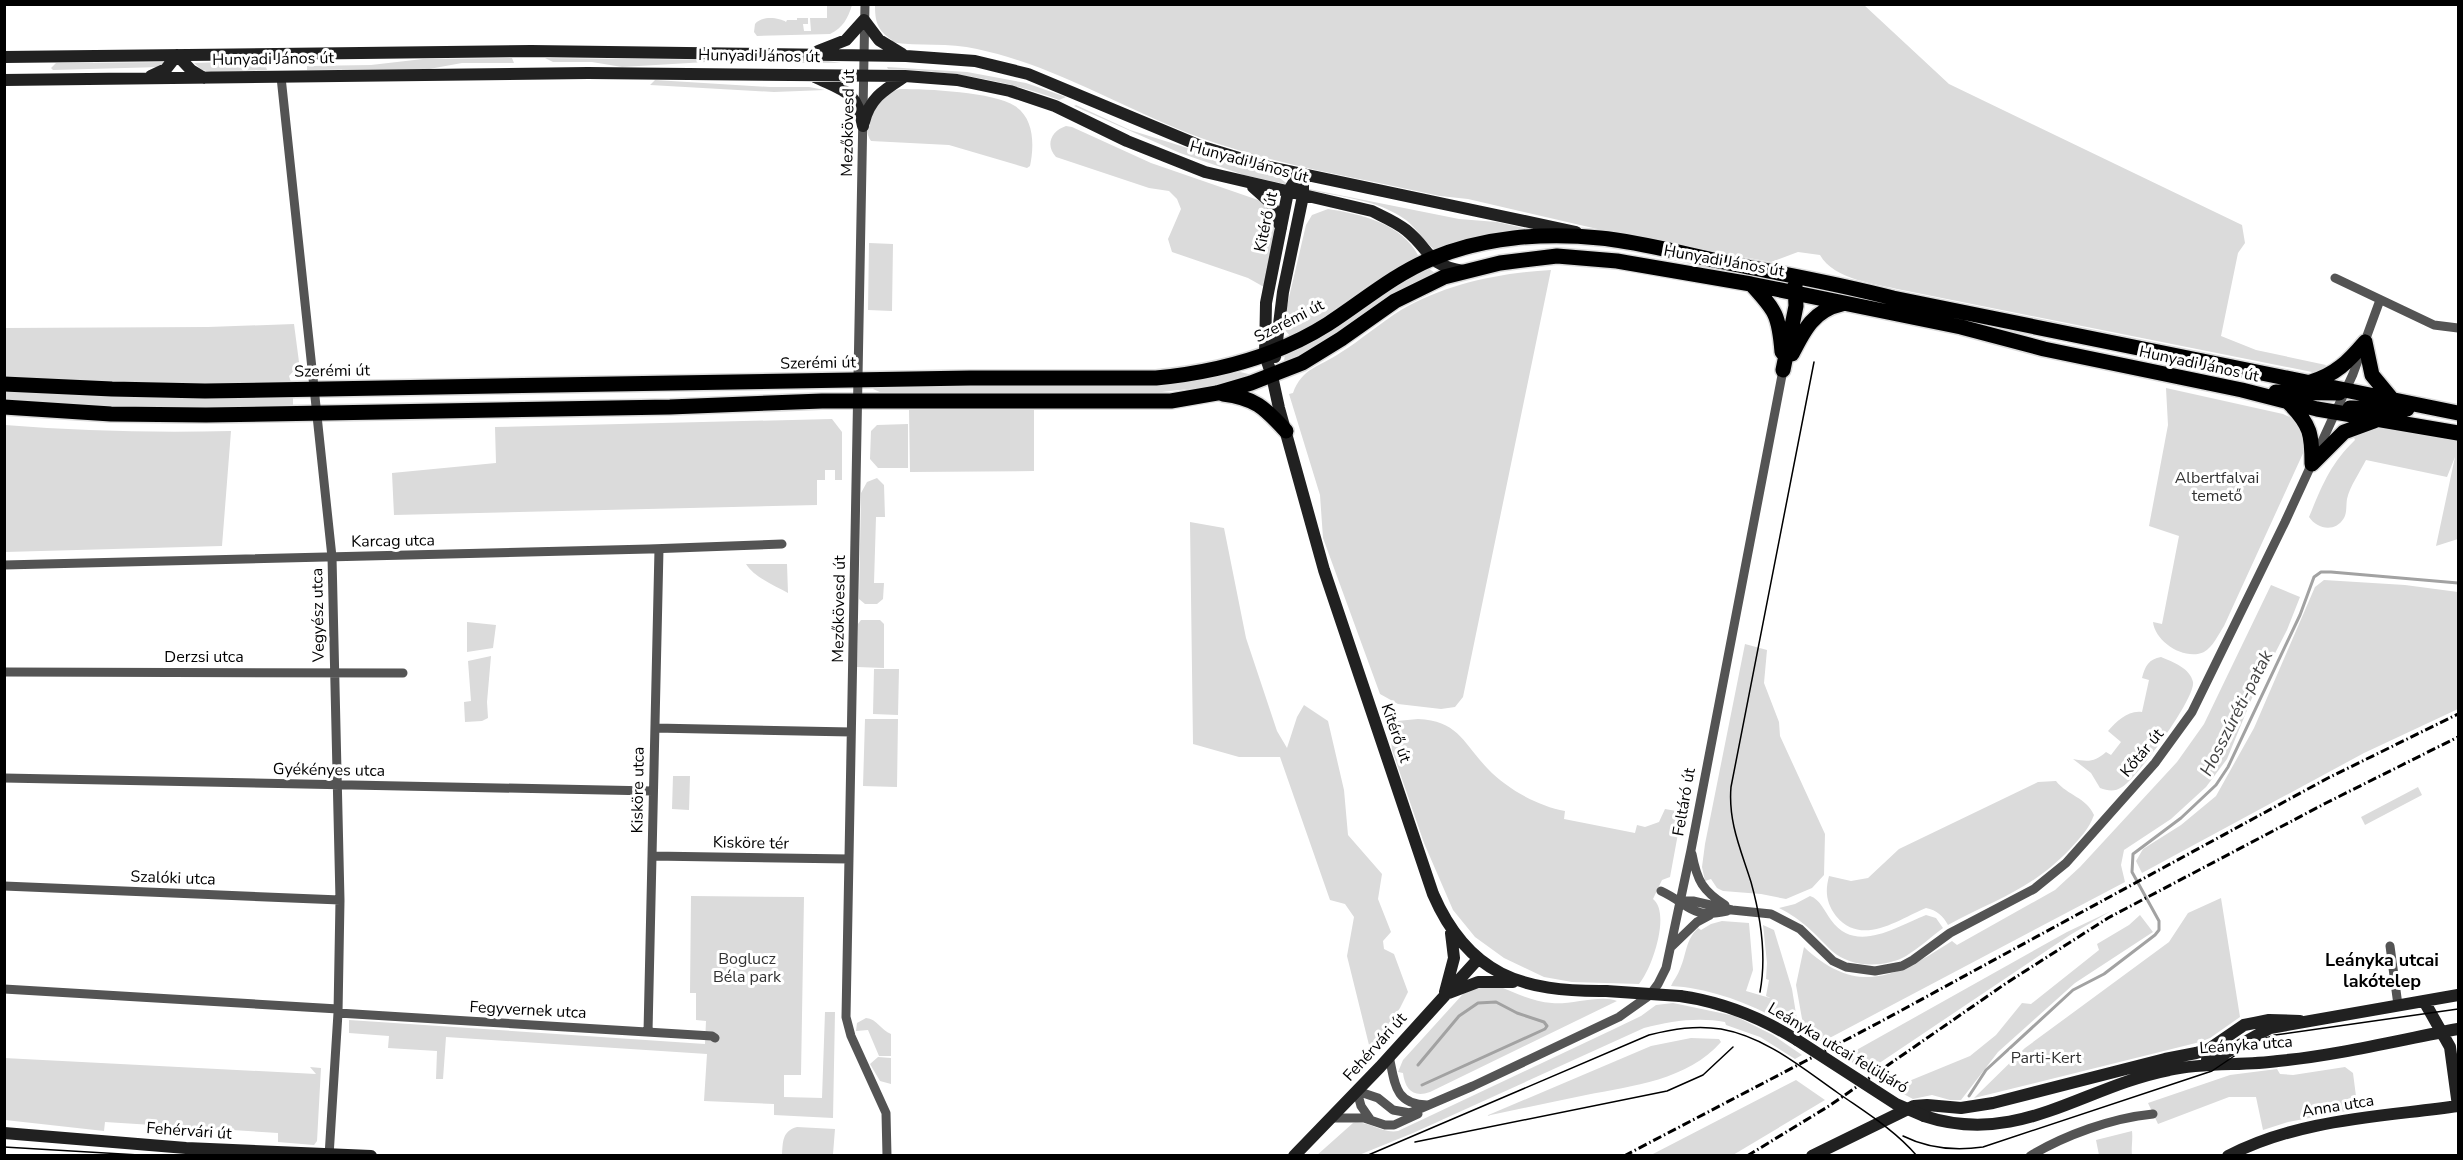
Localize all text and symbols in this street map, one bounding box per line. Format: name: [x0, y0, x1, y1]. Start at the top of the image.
street label: Hunyadi János út: [698, 44, 821, 68]
street label: Hunyadi János út: [212, 47, 335, 71]
street label: Mezőkövesd út: [836, 69, 860, 177]
street label: Hunyadi János út: [1187, 136, 1311, 189]
street label: Kitérő út: [1249, 190, 1283, 254]
street label: Hunyadi János út: [1662, 240, 1786, 282]
street label: Szerémi út: [1250, 294, 1328, 348]
street label: Hunyadi János út: [2137, 341, 2261, 388]
street label: Szerémi út: [780, 351, 856, 375]
street label: Szerémi út: [294, 359, 370, 383]
park label: Albertfalvai temető: [2175, 467, 2259, 507]
street label: Karcag utca: [351, 529, 435, 553]
street label: Mezőkövesd út: [827, 555, 851, 663]
street label: Vegyész utca: [306, 568, 330, 663]
water label: Hosszúréti-patak: [2194, 645, 2279, 780]
street label: Derzsi utca: [164, 646, 244, 668]
street label: Kitérő út: [1376, 701, 1416, 766]
street label: Kőtár út: [2115, 724, 2169, 782]
street label: Kisköre utca: [626, 746, 650, 834]
street label: Gyékényes utca: [273, 758, 385, 782]
street label: Feltáró út: [1667, 766, 1701, 838]
street label: Kisköre tér: [713, 831, 790, 855]
street label: Szalóki utca: [130, 866, 216, 890]
park label: Boglucz Béla park: [713, 948, 782, 988]
district label: Leányka utcai lakótelep: [2325, 948, 2439, 993]
street label: Fegyvernek utca: [469, 996, 587, 1024]
street label: Leányka utcai felüljáró: [1764, 997, 1912, 1099]
street label: Fehérvári út: [1338, 1008, 1412, 1086]
street label: Leányka utca: [2199, 1031, 2293, 1059]
park label: Parti-Kert: [2011, 1047, 2082, 1069]
street label: Anna utca: [2300, 1089, 2376, 1123]
street label: Fehérvári út: [146, 1117, 233, 1145]

